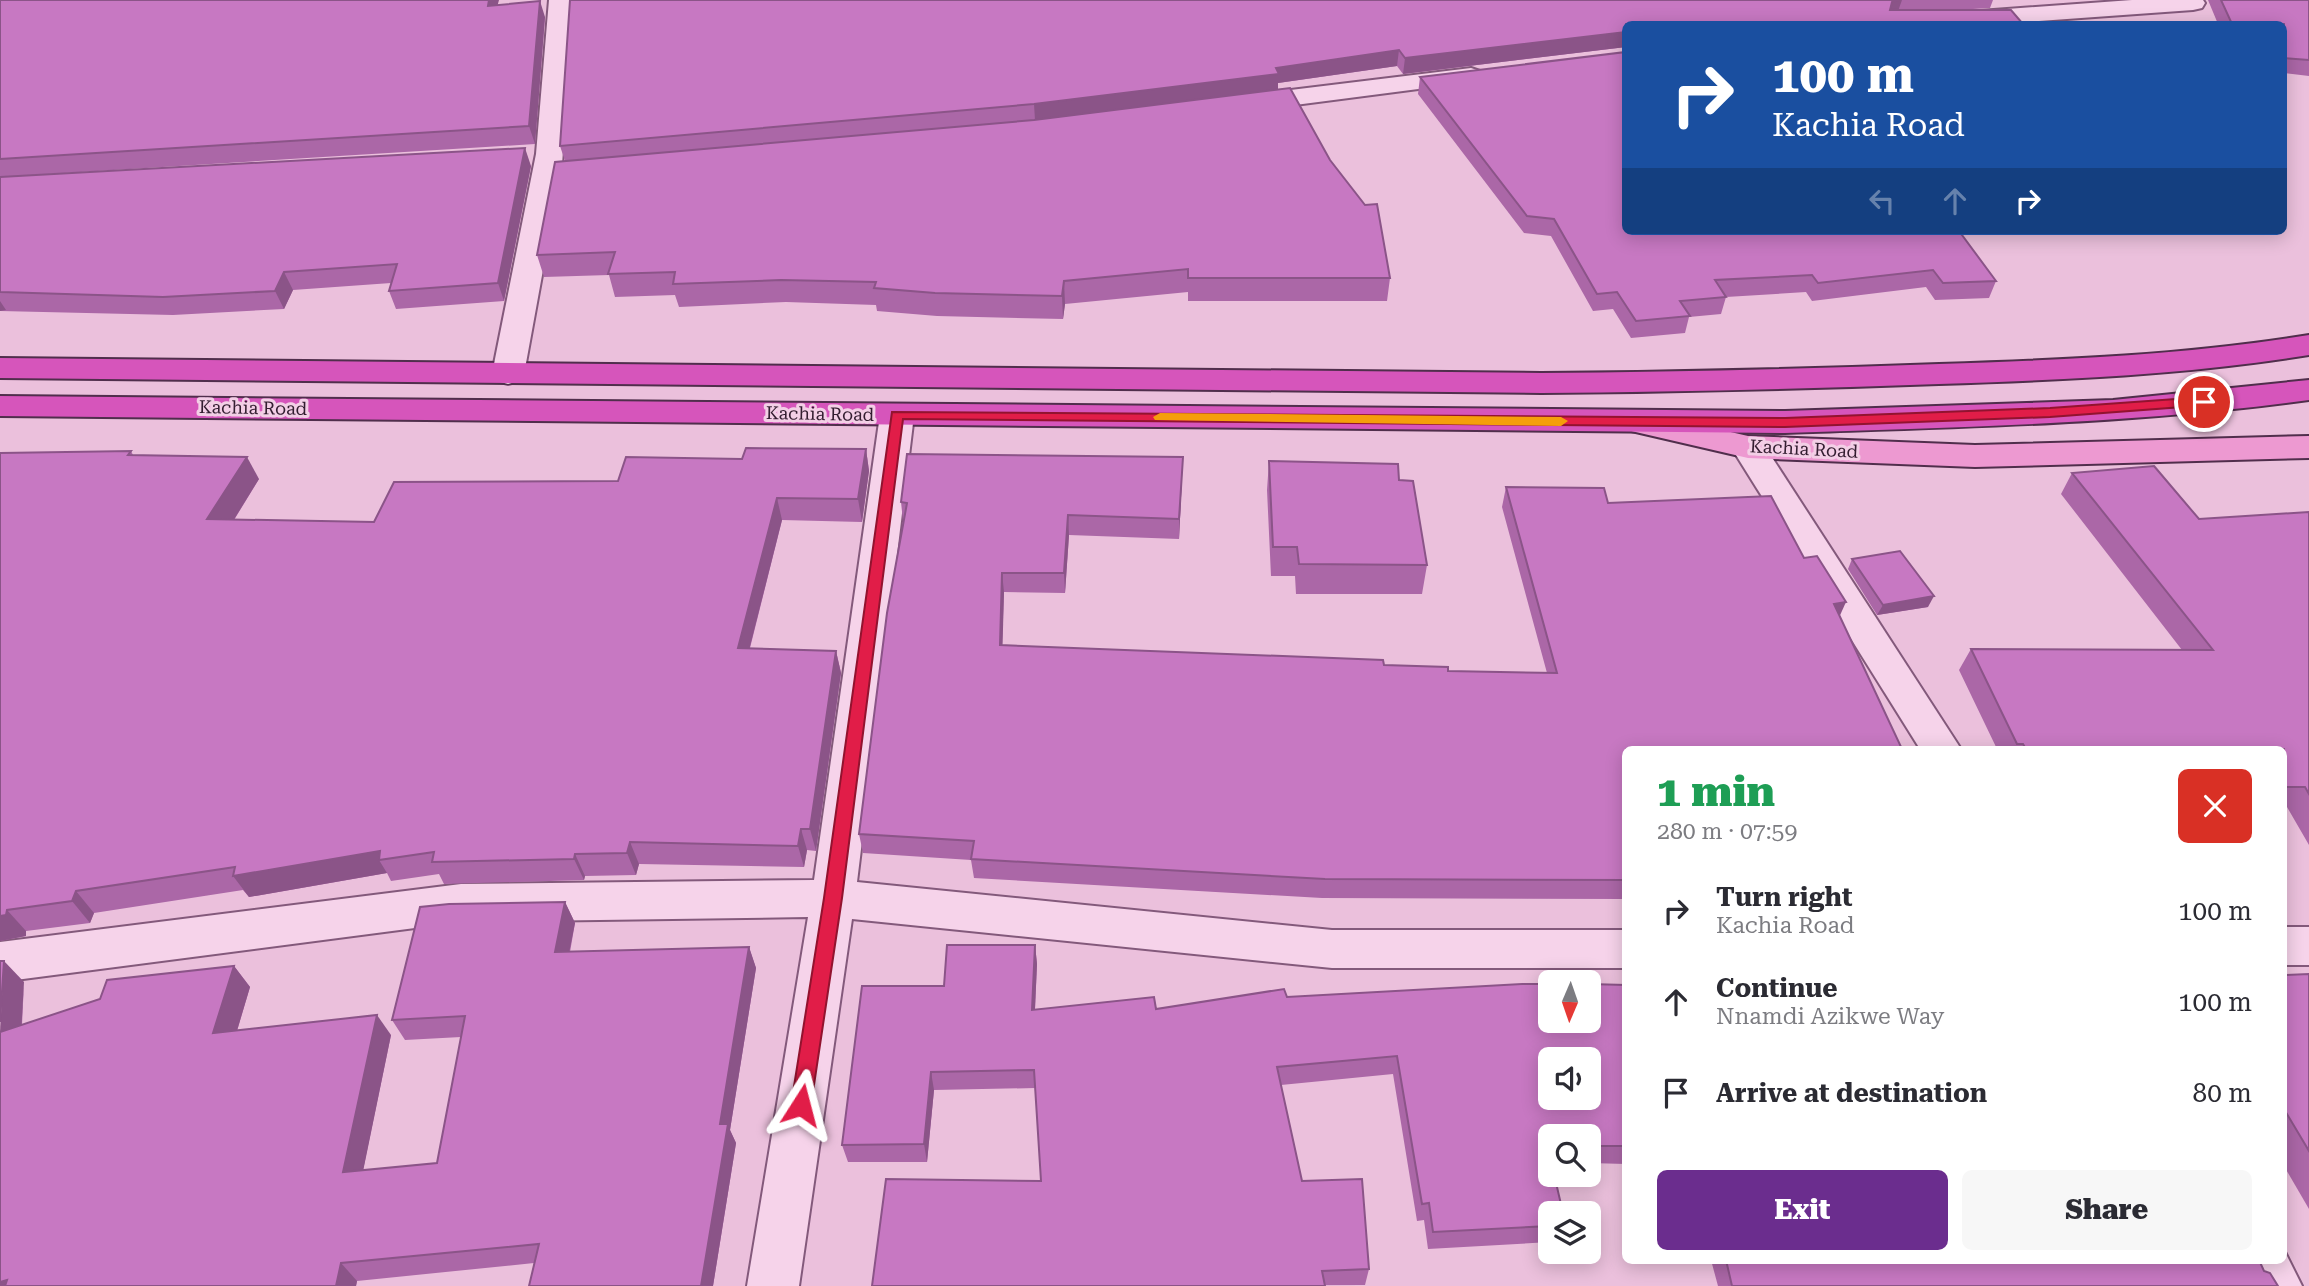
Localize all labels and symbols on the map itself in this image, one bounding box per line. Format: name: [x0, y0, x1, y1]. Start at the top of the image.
pin: [2174, 372, 2234, 432]
street label: Kachia Road: [199, 396, 308, 419]
street label: Kachia Road: [766, 402, 875, 425]
street label: Kachia Road: [1749, 435, 1859, 462]
north arrow: [1538, 970, 1601, 1032]
position arrow: [764, 1068, 838, 1142]

